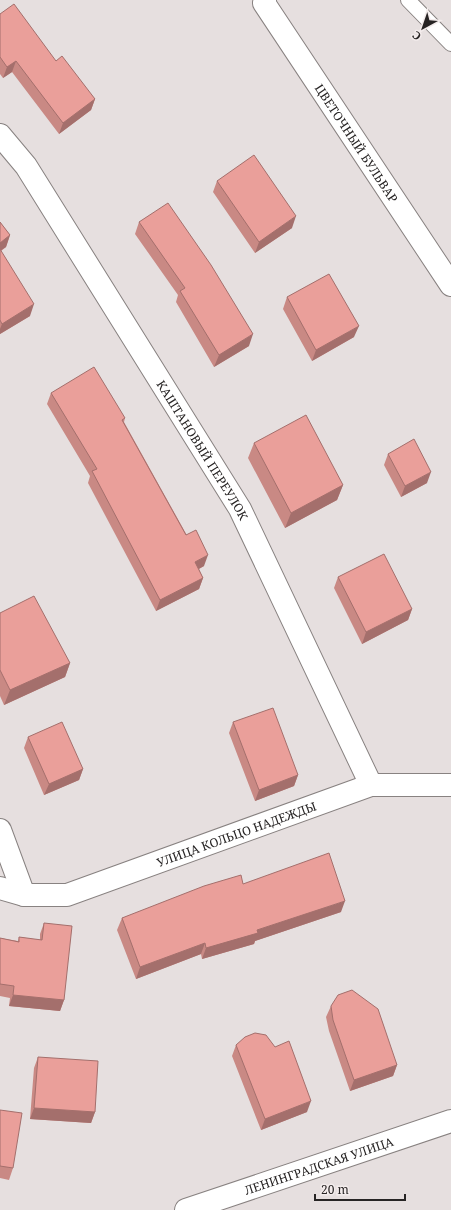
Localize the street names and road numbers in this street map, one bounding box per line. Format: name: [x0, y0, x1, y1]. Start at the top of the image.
street label: ЦВЕТОЧНЫЙ БУЛЬВАР: [311, 80, 402, 206]
street label: КАШТАНОВЫЙ ПЕРЕУЛОК: [153, 377, 253, 523]
street label: УЛИЦА КОЛЬЦО НАДЕЖДЫ: [154, 797, 318, 870]
street label: ЛЕНИНГРАДСКАЯ УЛИЦА: [242, 1132, 396, 1198]

